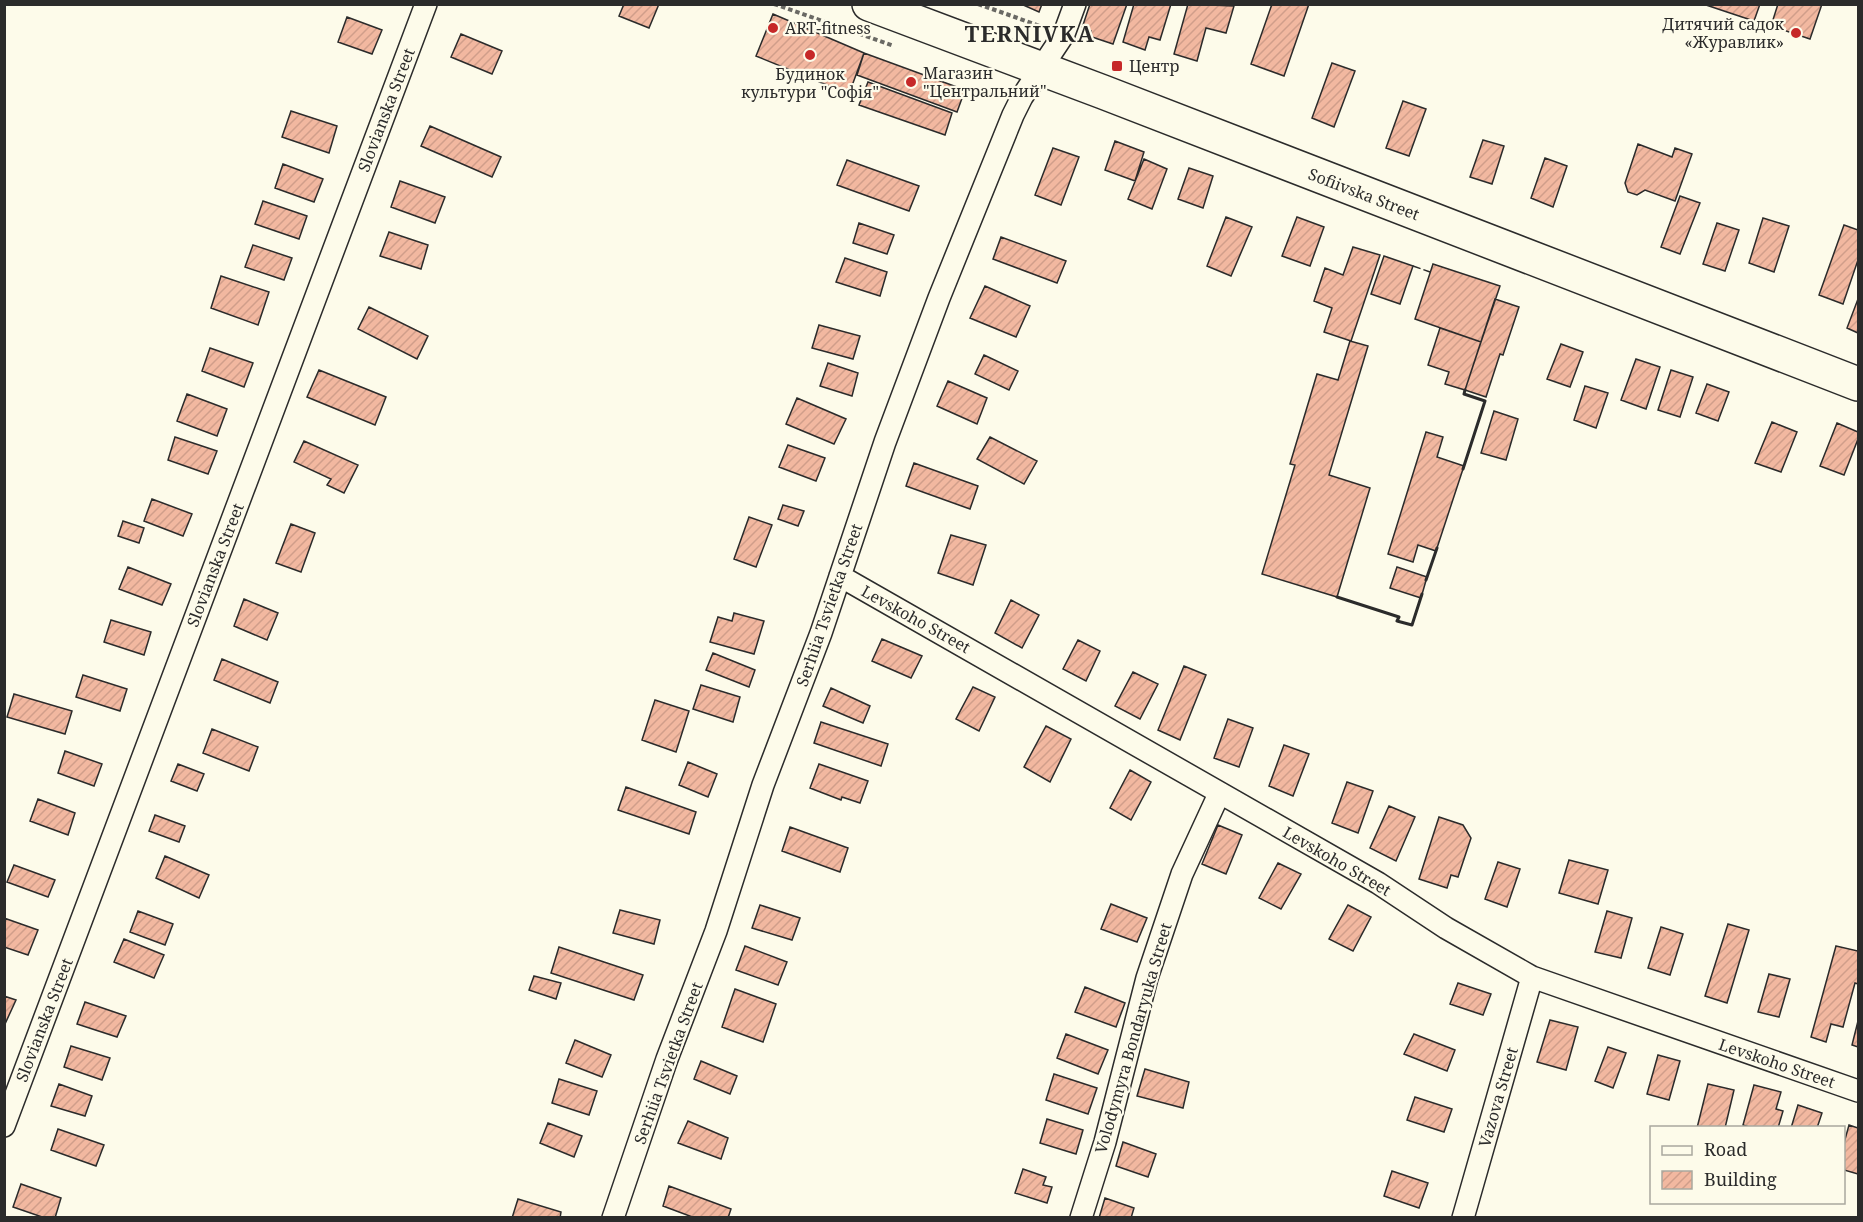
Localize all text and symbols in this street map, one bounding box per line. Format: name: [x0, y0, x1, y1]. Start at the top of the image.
place label: Дитячий садок «Журавлик»: [1662, 13, 1785, 53]
place label: ART-fitness: [785, 17, 871, 39]
district label: TERNIVKA: [965, 18, 1095, 48]
marker: ART-fitness: [766, 21, 780, 35]
marker: Дитячий садок «Журавлик»: [1789, 26, 1803, 40]
street label: Slovianska Street: [352, 45, 420, 175]
marker: Будинок культури "Софія": [803, 48, 817, 62]
place label: Центр: [1129, 55, 1180, 77]
marker: Центр: [1110, 59, 1124, 73]
place label: Магазин "Центральний": [923, 62, 1046, 102]
place label: Будинок культури "Софія": [741, 63, 879, 103]
marker: Магазин "Центральний": [904, 75, 918, 89]
street label: Sofiivska Street: [1305, 163, 1423, 225]
street label: Slovianska Street: [181, 500, 249, 630]
street label: Serhiia Tsvietka Street: [791, 520, 867, 689]
street label: Levskoho Street: [858, 580, 975, 658]
street label: Levskoho Street: [1279, 821, 1395, 901]
street label: Volodymyra Bondaryuka Street: [1089, 920, 1177, 1156]
street label: Slovianska Street: [10, 955, 78, 1085]
street label: Serhiia Tsvietka Street: [628, 979, 708, 1147]
street label: Levskoho Street: [1716, 1033, 1838, 1093]
street label: Vazova Street: [1473, 1044, 1523, 1150]
legend: [1650, 1126, 1845, 1204]
text: Road: [1704, 1137, 1747, 1161]
text: Building: [1704, 1167, 1777, 1191]

